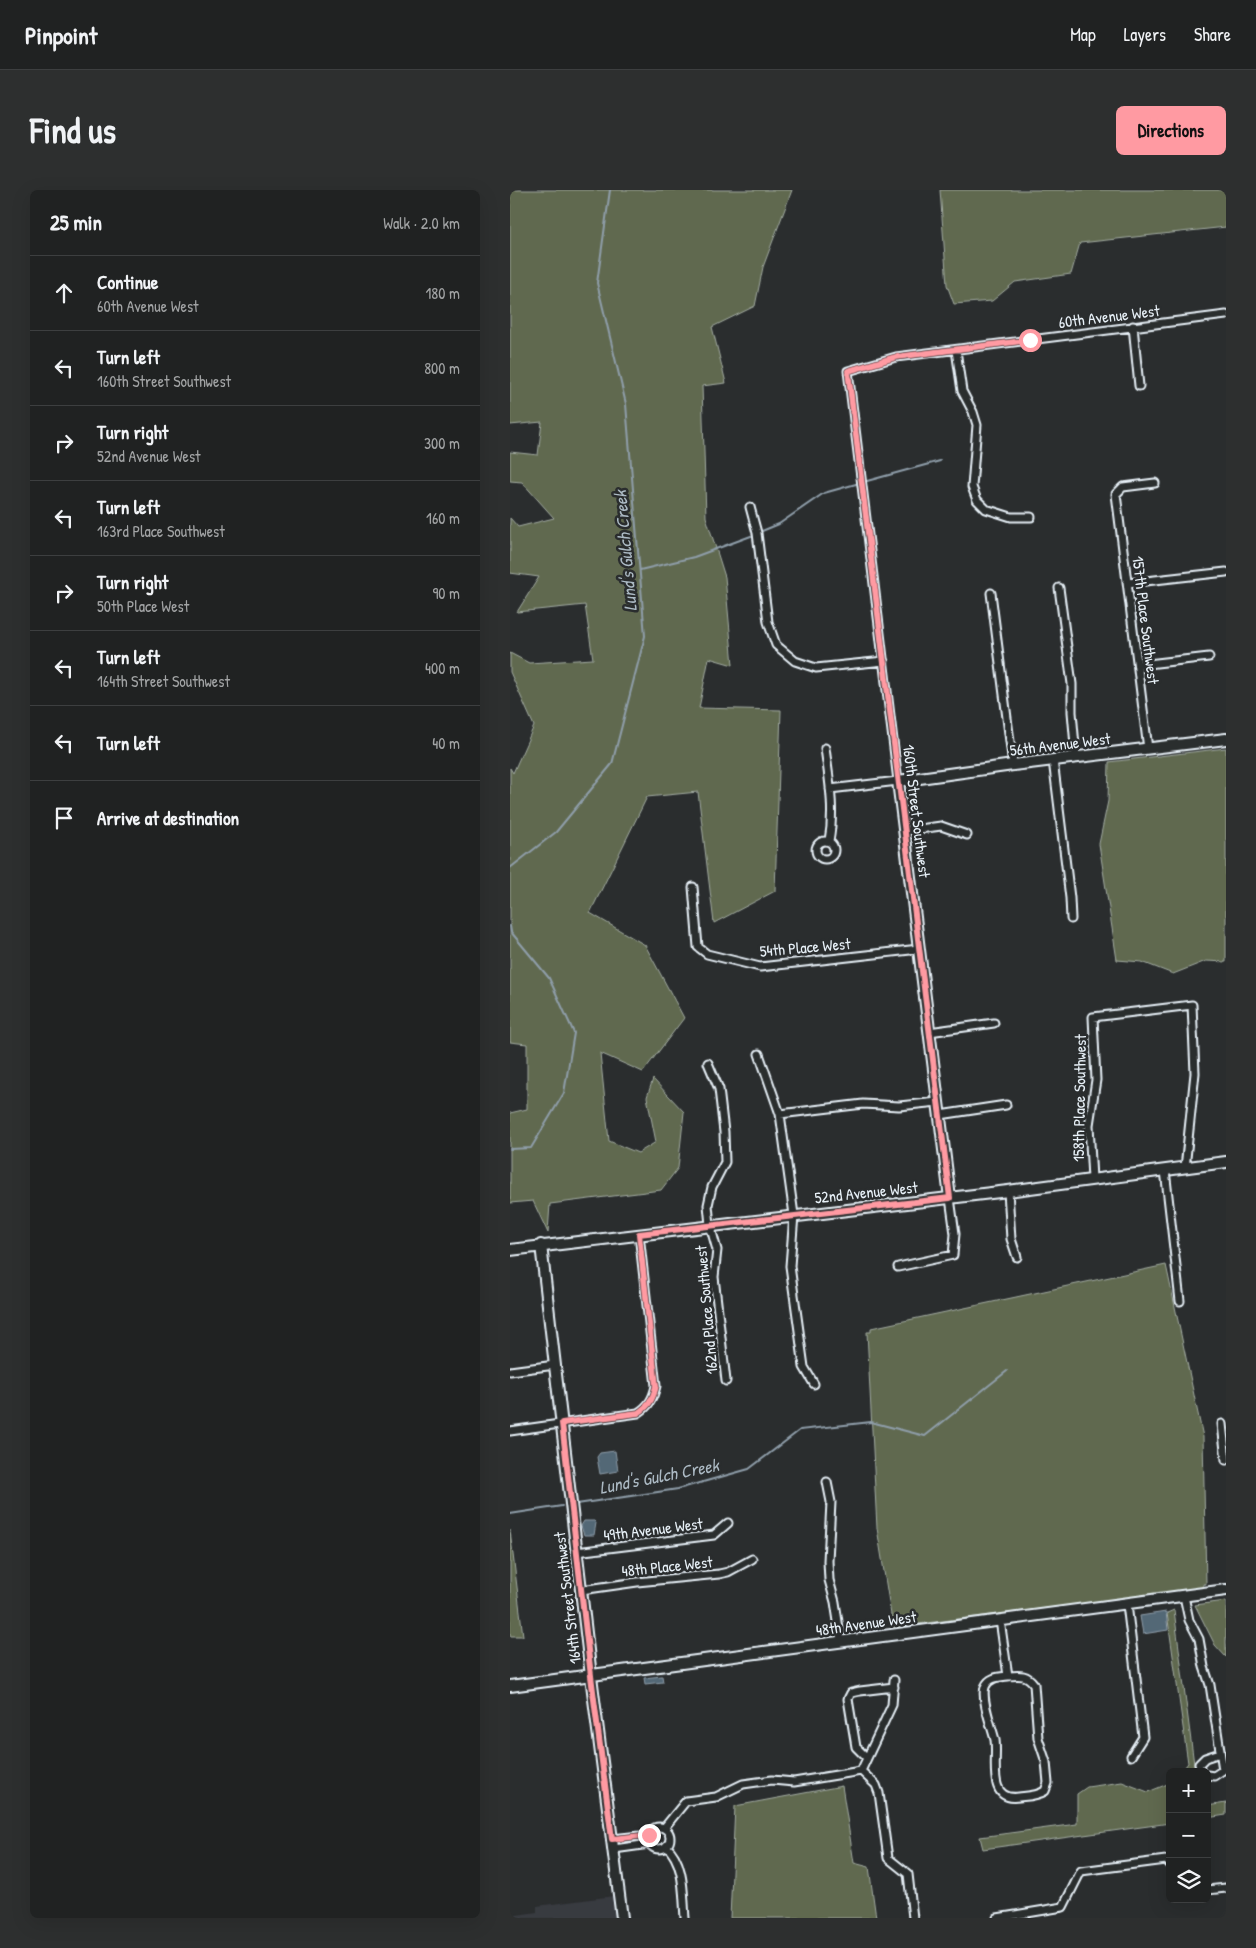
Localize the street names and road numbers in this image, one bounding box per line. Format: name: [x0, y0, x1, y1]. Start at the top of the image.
street label: 60th Avenue West: [1057, 299, 1161, 333]
street label: 157th Place Southwest: [1127, 555, 1165, 686]
street label: 56th Avenue West: [1008, 727, 1112, 761]
street label: 160th Street Southwest: [898, 743, 936, 879]
street label: 54th Place West: [759, 932, 852, 962]
street label: 158th Place Southwest: [1067, 1033, 1091, 1162]
street label: 52nd Avenue West: [813, 1176, 919, 1208]
street label: 162nd Place Southwest: [689, 1244, 723, 1375]
street label: 49th Avenue West: [602, 1512, 704, 1546]
street label: 164th Street Southwest: [548, 1530, 586, 1665]
street label: 48th Place West: [620, 1550, 714, 1582]
street label: 48th Avenue West: [814, 1605, 918, 1641]

